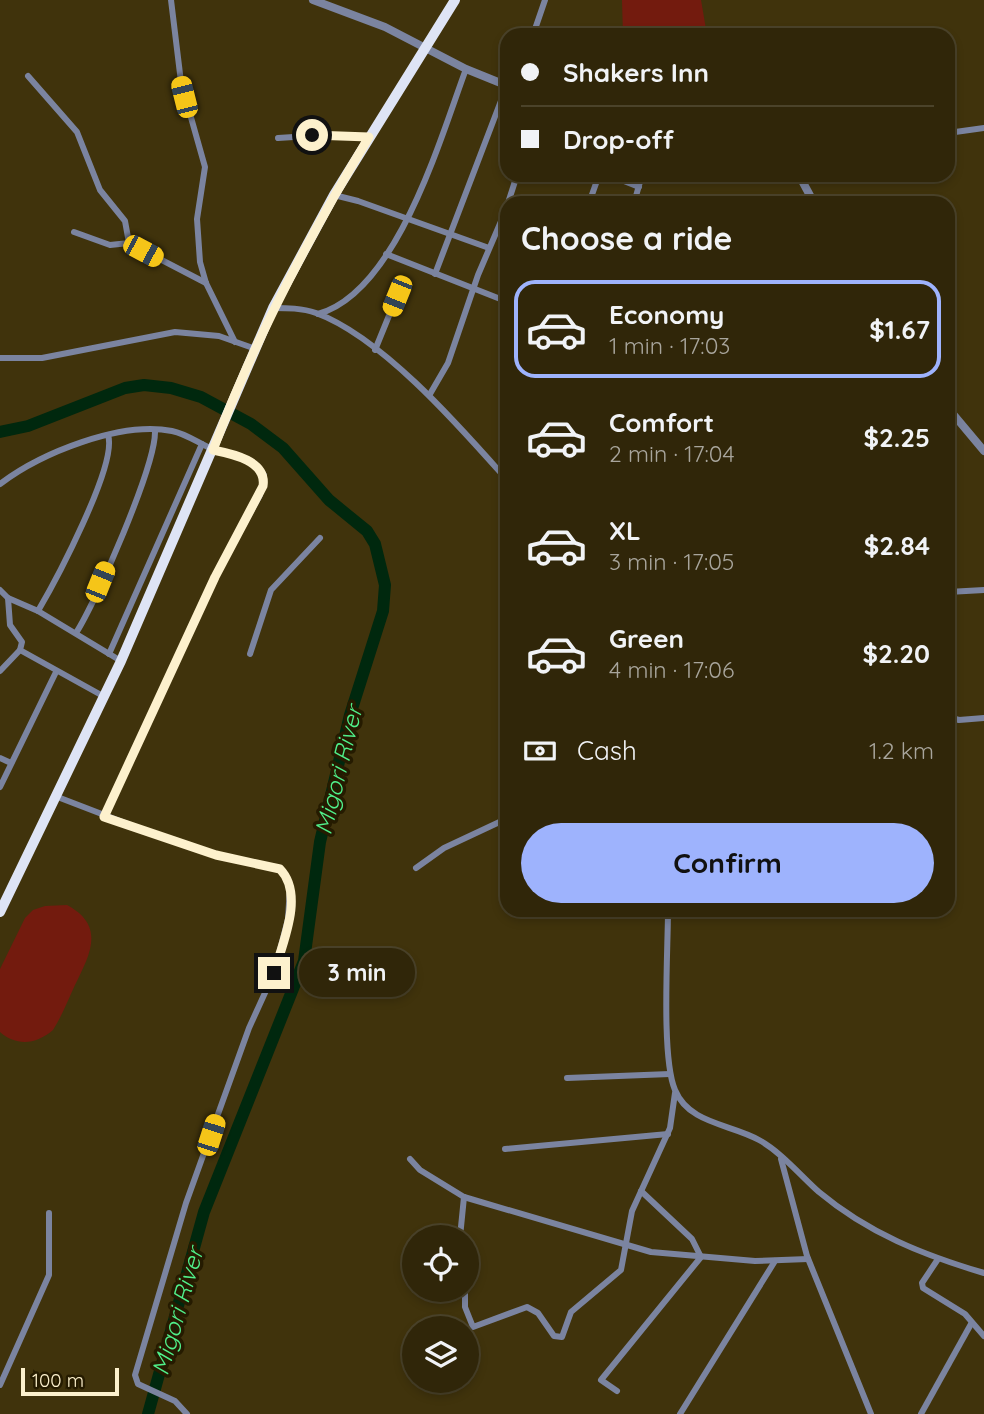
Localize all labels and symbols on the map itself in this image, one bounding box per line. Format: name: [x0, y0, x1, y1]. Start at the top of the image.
car: [169, 74, 200, 120]
route start: [296, 119, 328, 151]
car: [120, 232, 167, 270]
car: [380, 273, 415, 319]
car: [83, 559, 118, 605]
water label: Migori River: [308, 700, 369, 837]
callout: 3 min: [298, 948, 414, 998]
route end: [258, 957, 290, 989]
car: [195, 1112, 228, 1158]
water label: Migori River: [144, 1241, 210, 1378]
scale bar: [21, 1365, 119, 1397]

